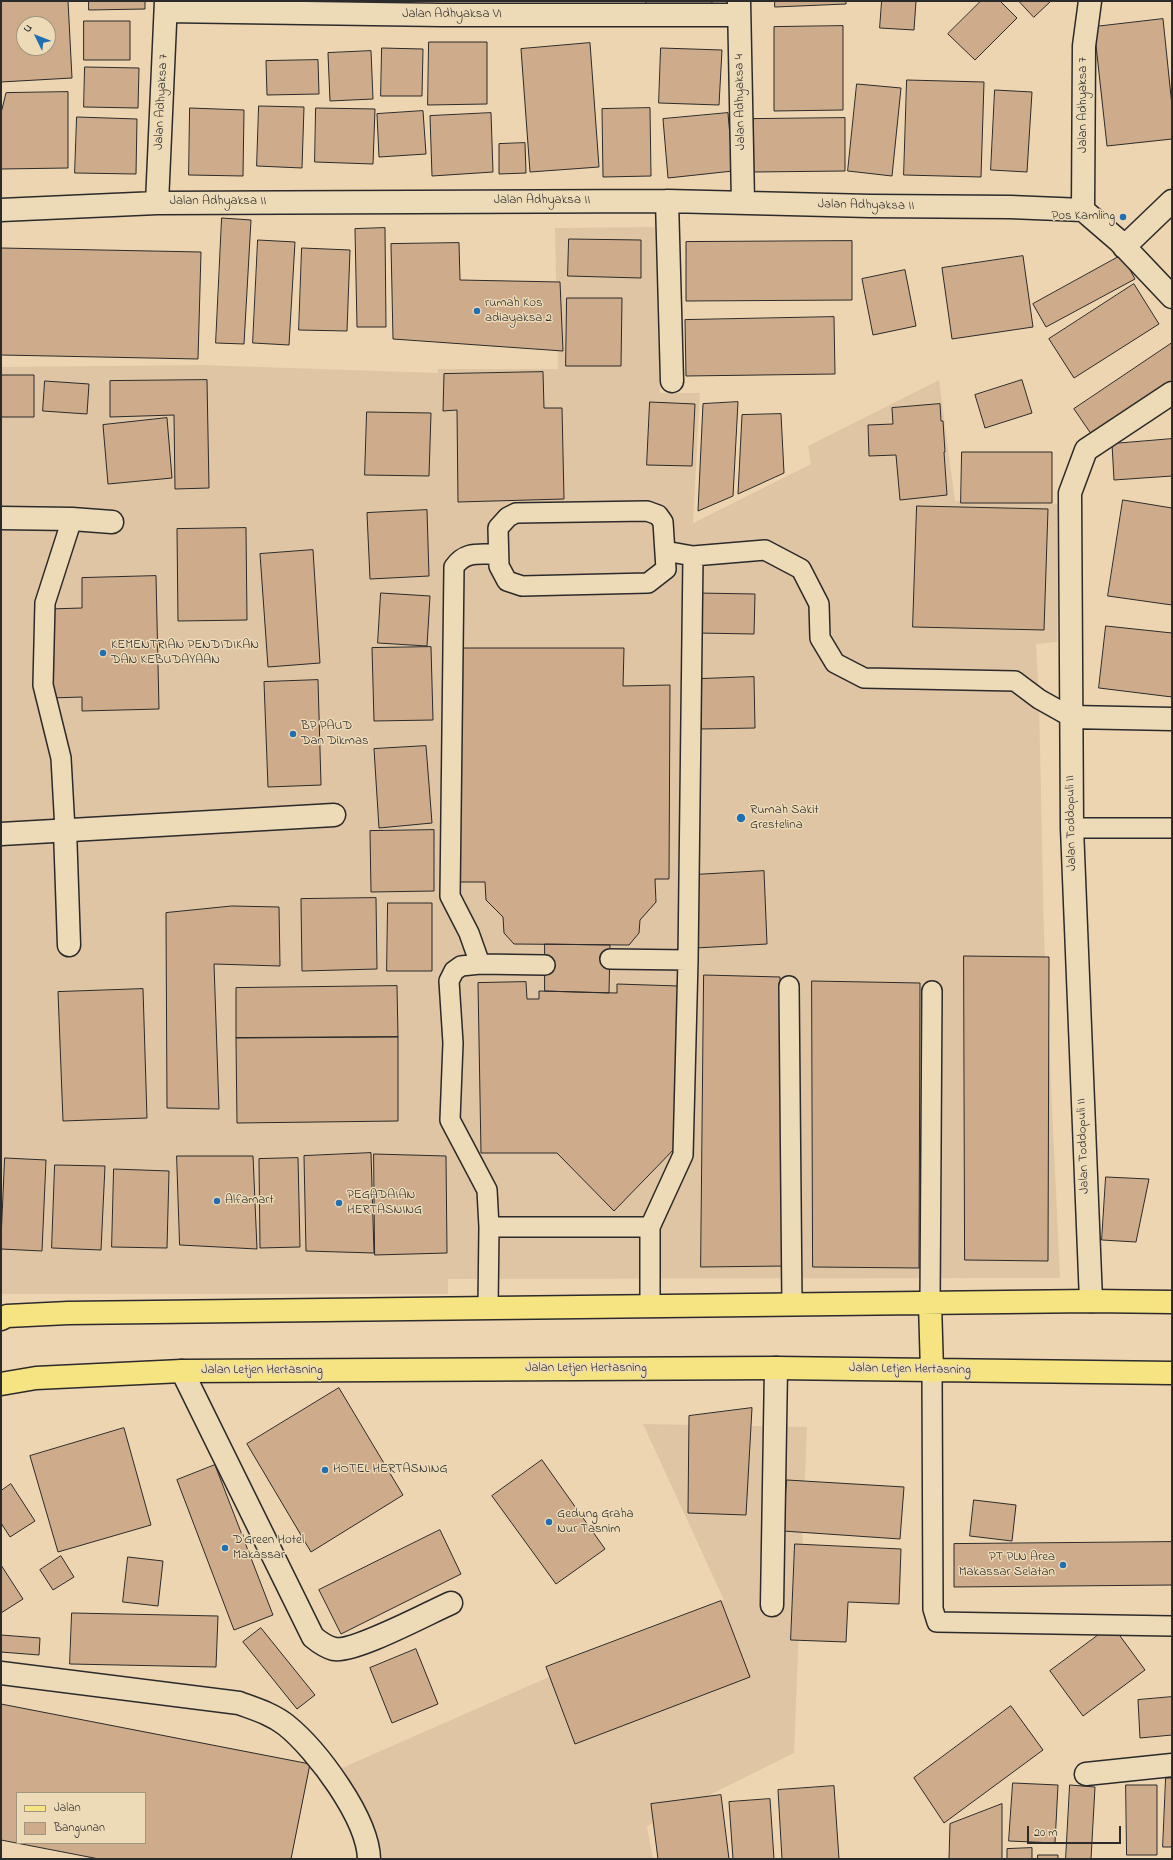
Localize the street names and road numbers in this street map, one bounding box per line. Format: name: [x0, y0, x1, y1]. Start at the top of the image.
street label: Jalan Adhyaksa VI: [402, 7, 502, 23]
street label: Jalan Adhyaksa 7: [152, 54, 172, 150]
street label: Jalan Adhyaksa 4: [732, 54, 750, 150]
street label: Jalan Adhyaksa 7: [1076, 57, 1092, 153]
street label: Jalan Adhyaksa II: [494, 193, 590, 209]
street label: Jalan Adhyaksa II: [170, 194, 266, 210]
street label: Jalan Adhyaksa II: [818, 197, 914, 215]
street label: Jalan Toddopuli II: [1063, 775, 1081, 871]
street label: Jalan Toddopuli II: [1075, 1098, 1093, 1194]
street label: Jalan Letjen Hertasning: [525, 1361, 647, 1377]
street label: Jalan Letjen Hertasning: [849, 1361, 971, 1379]
street label: Jalan Letjen Hertasning: [201, 1363, 323, 1379]

